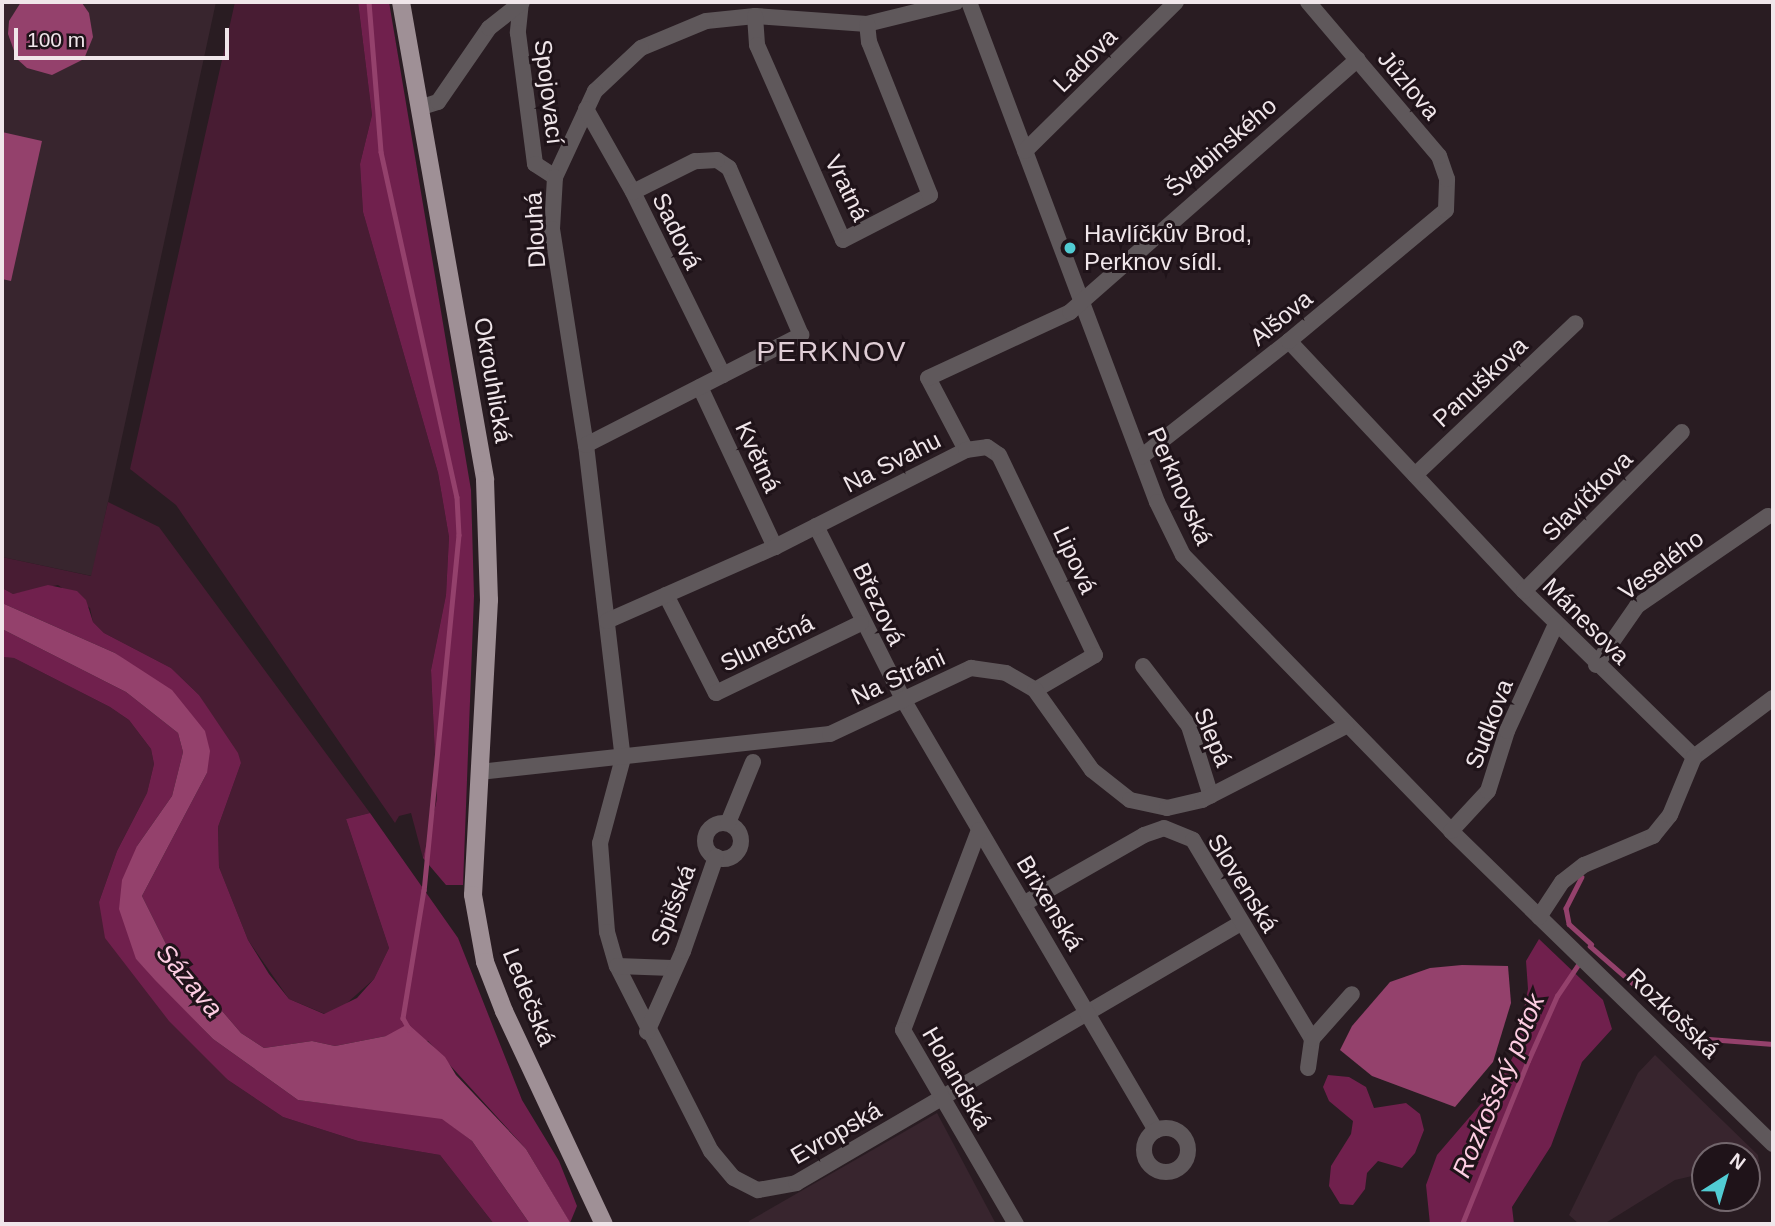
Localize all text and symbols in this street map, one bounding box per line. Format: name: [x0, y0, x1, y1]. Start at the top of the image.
scale bar: [18, 14, 233, 58]
street label: Ladova: [1047, 22, 1123, 98]
text: 100 m: [27, 28, 85, 51]
street label: Spojovací: [528, 38, 570, 146]
street label: Jůzlova: [1372, 45, 1446, 125]
street label: Švabinského: [1160, 91, 1282, 203]
street label: Vratná: [819, 150, 875, 226]
street label: Sadová: [646, 188, 708, 274]
street label: Dlouhá: [519, 191, 551, 269]
place label: Havlíčkův Brod, Perknov sídl.: [1084, 220, 1252, 276]
marker: Havlíčkův Brod, Perknov sídl.: [1062, 240, 1078, 256]
street label: Alšova: [1244, 284, 1318, 352]
street label: Okrouhlická: [468, 315, 518, 445]
street label: Panuškova: [1427, 331, 1533, 433]
district label: PERKNOV: [757, 335, 907, 369]
street label: Květná: [729, 417, 787, 497]
street label: Perknovská: [1141, 423, 1219, 549]
street label: Na Svahu: [839, 425, 945, 499]
street label: Slavíčkova: [1536, 445, 1638, 547]
street label: Lipová: [1047, 522, 1103, 598]
street label: Veselého: [1613, 524, 1709, 606]
street label: Březová: [847, 558, 911, 650]
street label: Mánesova: [1537, 572, 1635, 670]
street label: Slunečná: [716, 608, 818, 678]
street label: Na Stráni: [847, 643, 949, 711]
street label: Sudkova: [1459, 675, 1519, 773]
street label: Slepá: [1188, 703, 1238, 771]
street label: Slovenská: [1201, 828, 1285, 938]
street label: Brixenská: [1011, 850, 1089, 956]
street label: Spišská: [644, 861, 702, 949]
water label: Sázava: [149, 938, 229, 1024]
street label: Ledečská: [496, 944, 562, 1050]
street label: Rozkošská: [1621, 962, 1725, 1064]
water label: Rozkošský potok: [1446, 989, 1552, 1183]
street label: Holandská: [916, 1022, 998, 1134]
street label: Evropská: [785, 1096, 887, 1170]
north arrow: [1691, 1142, 1761, 1212]
text: N: [1726, 1149, 1750, 1174]

